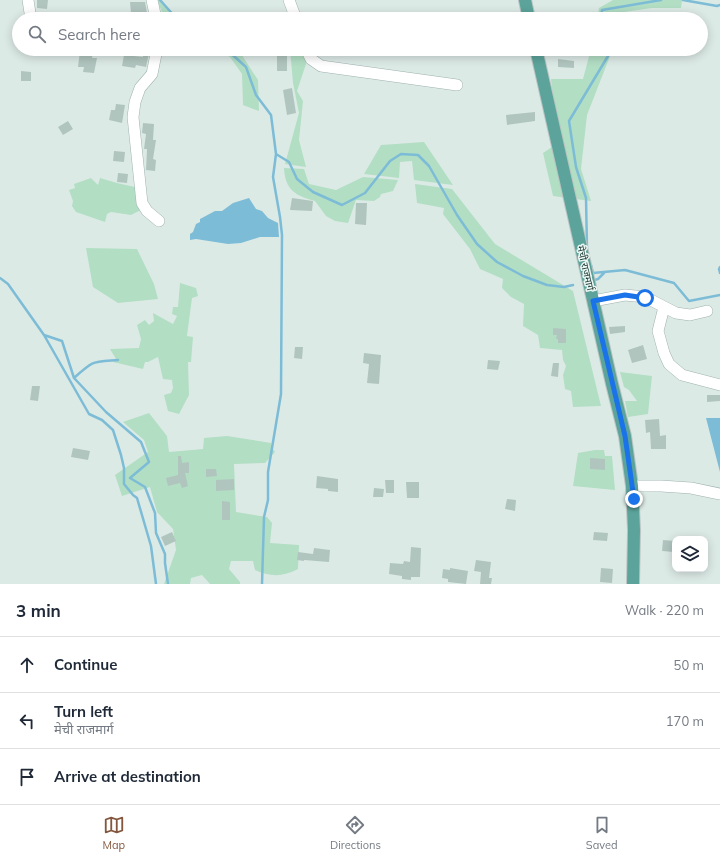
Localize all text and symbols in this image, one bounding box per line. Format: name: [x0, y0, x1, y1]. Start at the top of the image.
search box: [12, 12, 708, 56]
icon: search: [26, 23, 48, 45]
text: Search here: [58, 25, 140, 44]
street label: मेची राजमार्ग: [574, 244, 597, 293]
route start: [636, 289, 654, 307]
route end: [625, 490, 643, 508]
map controls: [672, 536, 708, 572]
button: layers: [672, 536, 708, 572]
text: 3 min: [16, 600, 61, 621]
text: Walk · 220 m: [625, 602, 704, 618]
icon: ahead: [16, 654, 38, 676]
text: Continue: [54, 655, 117, 674]
text: 50 m: [674, 657, 704, 673]
text: Turn left: [54, 702, 113, 721]
icon: left: [16, 710, 38, 732]
text: 170 m: [666, 713, 704, 729]
text: मेची राजमार्ग: [54, 721, 114, 737]
icon: arrive: [16, 766, 38, 788]
text: Arrive at destination: [54, 767, 201, 786]
tab: Map: [102, 814, 125, 852]
tab: Directions: [330, 814, 381, 852]
tab: Saved: [586, 814, 618, 852]

